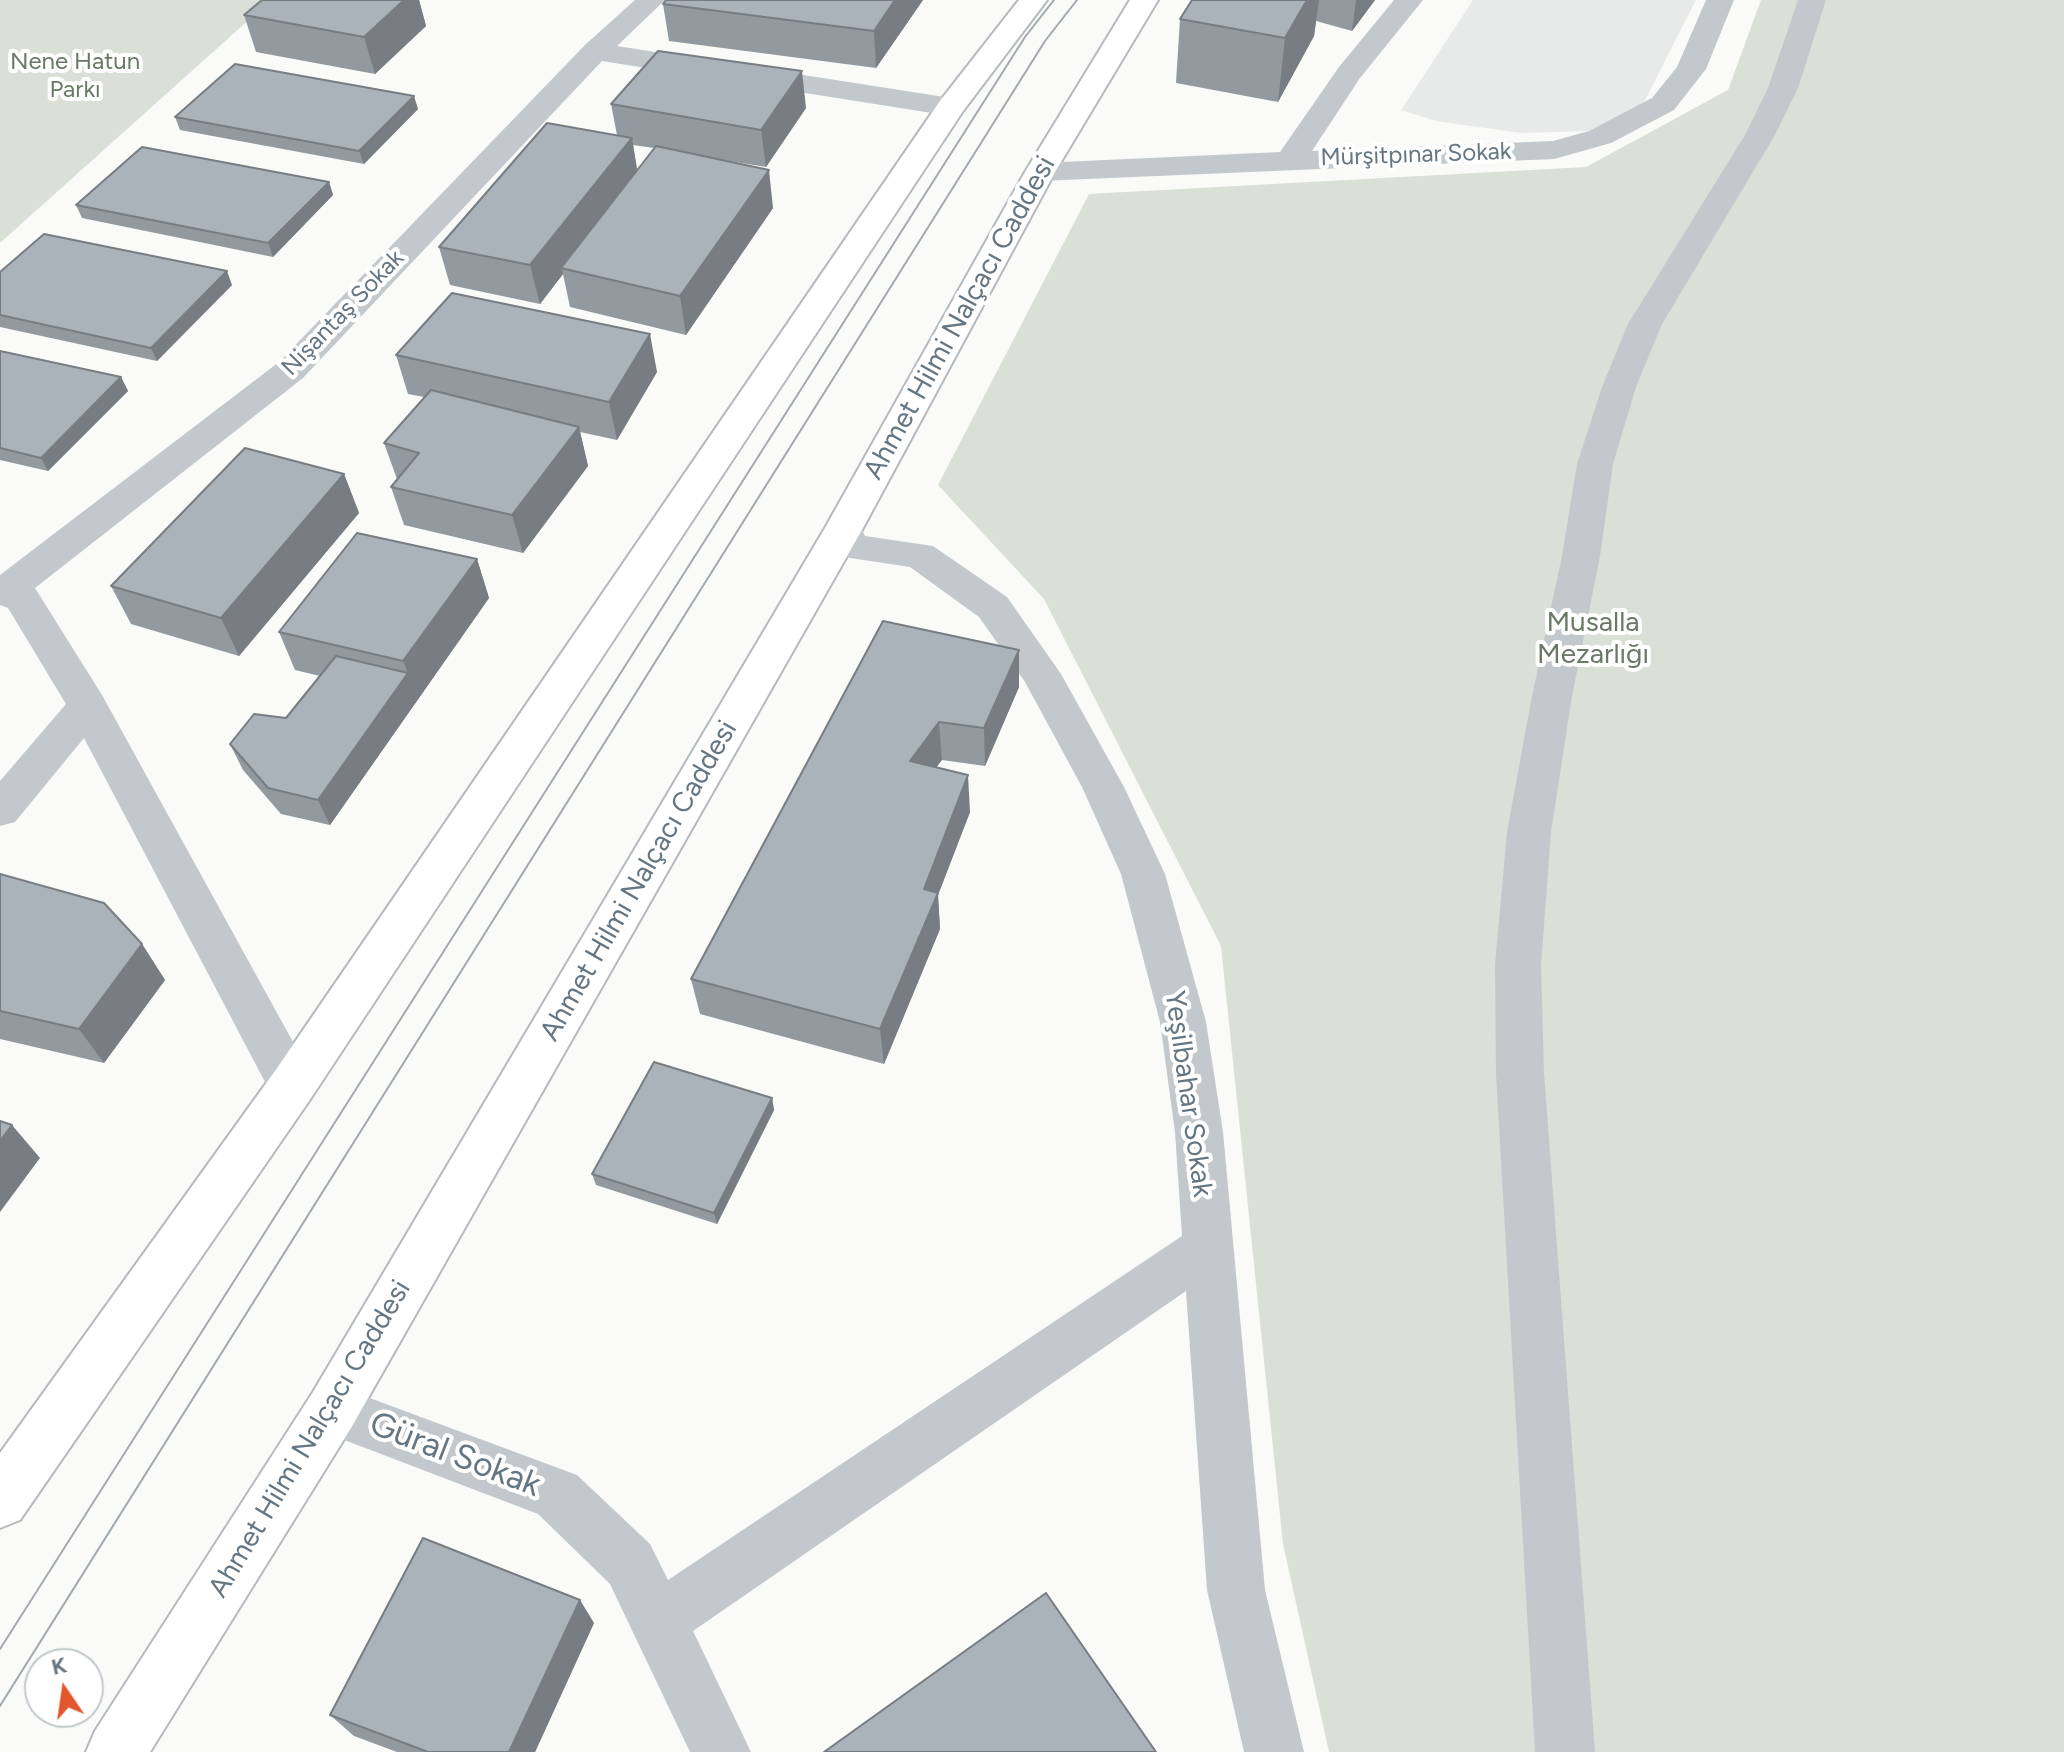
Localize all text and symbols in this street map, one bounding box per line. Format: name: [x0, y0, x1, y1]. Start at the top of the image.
park label: Nene Hatun Parkı: [10, 48, 140, 104]
street label: Mürşitpınar Sokak: [1320, 137, 1512, 173]
street label: Ahmet Hilmi Nalçacı Caddesi: [857, 151, 1063, 485]
street label: Nişantaş Sokak: [276, 244, 410, 382]
park label: Musalla Mezarlığı: [1537, 606, 1649, 672]
street label: Ahmet Hilmi Nalçacı Caddesi: [533, 715, 745, 1047]
street label: Yeşilbahar Sokak: [1157, 989, 1219, 1199]
street label: Ahmet Hilmi Nalçacı Caddesi: [202, 1274, 418, 1604]
street label: Güral Sokak: [364, 1404, 546, 1506]
north arrow: [24, 1648, 104, 1728]
text: K: [49, 1651, 69, 1681]

